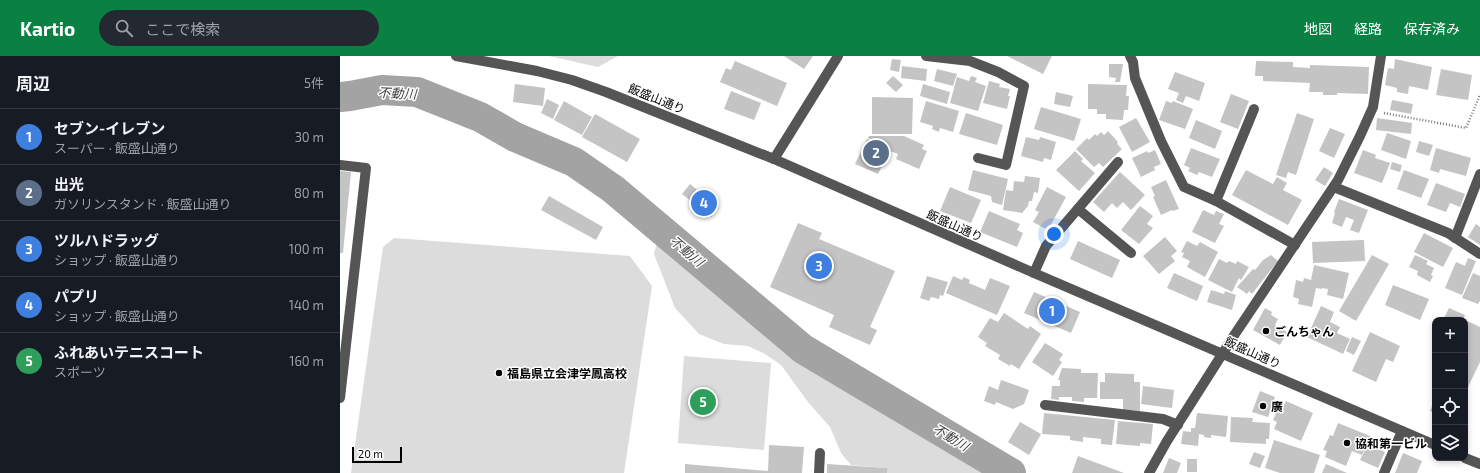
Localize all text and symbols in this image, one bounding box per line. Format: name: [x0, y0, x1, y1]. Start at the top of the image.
search box: [99, 10, 379, 46]
text: Kartio: [20, 17, 75, 40]
icon: search: [113, 17, 135, 39]
text: ここで検索: [145, 20, 220, 38]
text: 地図: [1304, 20, 1332, 37]
text: 経路: [1354, 20, 1382, 37]
text: 保存済み: [1404, 20, 1460, 37]
text: 周辺: [16, 73, 50, 93]
text: 5件: [304, 75, 324, 91]
street label: 飯盛山通り: [627, 80, 687, 116]
water label: 不動川: [377, 84, 419, 102]
text: セブン-イレブン: [54, 119, 165, 137]
text: 1: [26, 129, 32, 145]
text: 30 m: [295, 129, 324, 145]
pin: 2: [863, 138, 889, 168]
text: スーパー · 飯盛山通り: [54, 140, 180, 156]
text: 出光: [54, 175, 84, 193]
text: 2: [25, 185, 33, 201]
text: 80 m: [294, 185, 324, 201]
pin: 4: [691, 188, 717, 218]
text: ガソリンスタンド · 飯盛山通り: [54, 196, 232, 212]
street label: 飯盛山通り: [925, 206, 985, 244]
your location: [1044, 224, 1064, 244]
text: ツルハドラッグ: [54, 231, 159, 249]
water label: 不動川: [667, 232, 709, 271]
text: 3: [25, 241, 33, 257]
text: 100 m: [289, 241, 324, 257]
pin: 3: [806, 251, 832, 281]
text: ショップ · 飯盛山通り: [54, 252, 180, 268]
text: パプリ: [54, 287, 99, 305]
pin: 1: [1039, 296, 1065, 326]
text: 4: [25, 297, 33, 313]
text: 140 m: [289, 297, 324, 313]
text: ショップ · 飯盛山通り: [54, 308, 180, 324]
map controls: [1432, 317, 1468, 461]
button: +: [1432, 317, 1468, 353]
place label: ごんちゃん: [1274, 324, 1334, 338]
marker: ごんちゃん: [1261, 326, 1271, 336]
street label: 飯盛山通り: [1223, 333, 1283, 371]
text: ふれあいテニスコート: [54, 343, 204, 361]
text: 5: [25, 353, 33, 369]
text: 160 m: [289, 353, 324, 369]
button: −: [1432, 353, 1468, 389]
text: スポーツ: [54, 364, 106, 380]
place label: 福島県立会津学鳳高校: [507, 366, 627, 380]
marker: 福島県立会津学鳳高校: [494, 368, 504, 378]
pin: 5: [690, 387, 716, 417]
button: locate: [1432, 389, 1468, 425]
place label: 廣: [1271, 399, 1283, 413]
marker: 廣: [1258, 401, 1268, 411]
water label: 不動川: [930, 420, 974, 455]
button: layers: [1432, 425, 1468, 461]
place label: 協和第一ビル: [1355, 436, 1427, 450]
marker: 協和第一ビル: [1342, 438, 1352, 448]
scale bar: [352, 445, 402, 464]
text: 20 m: [358, 447, 383, 460]

